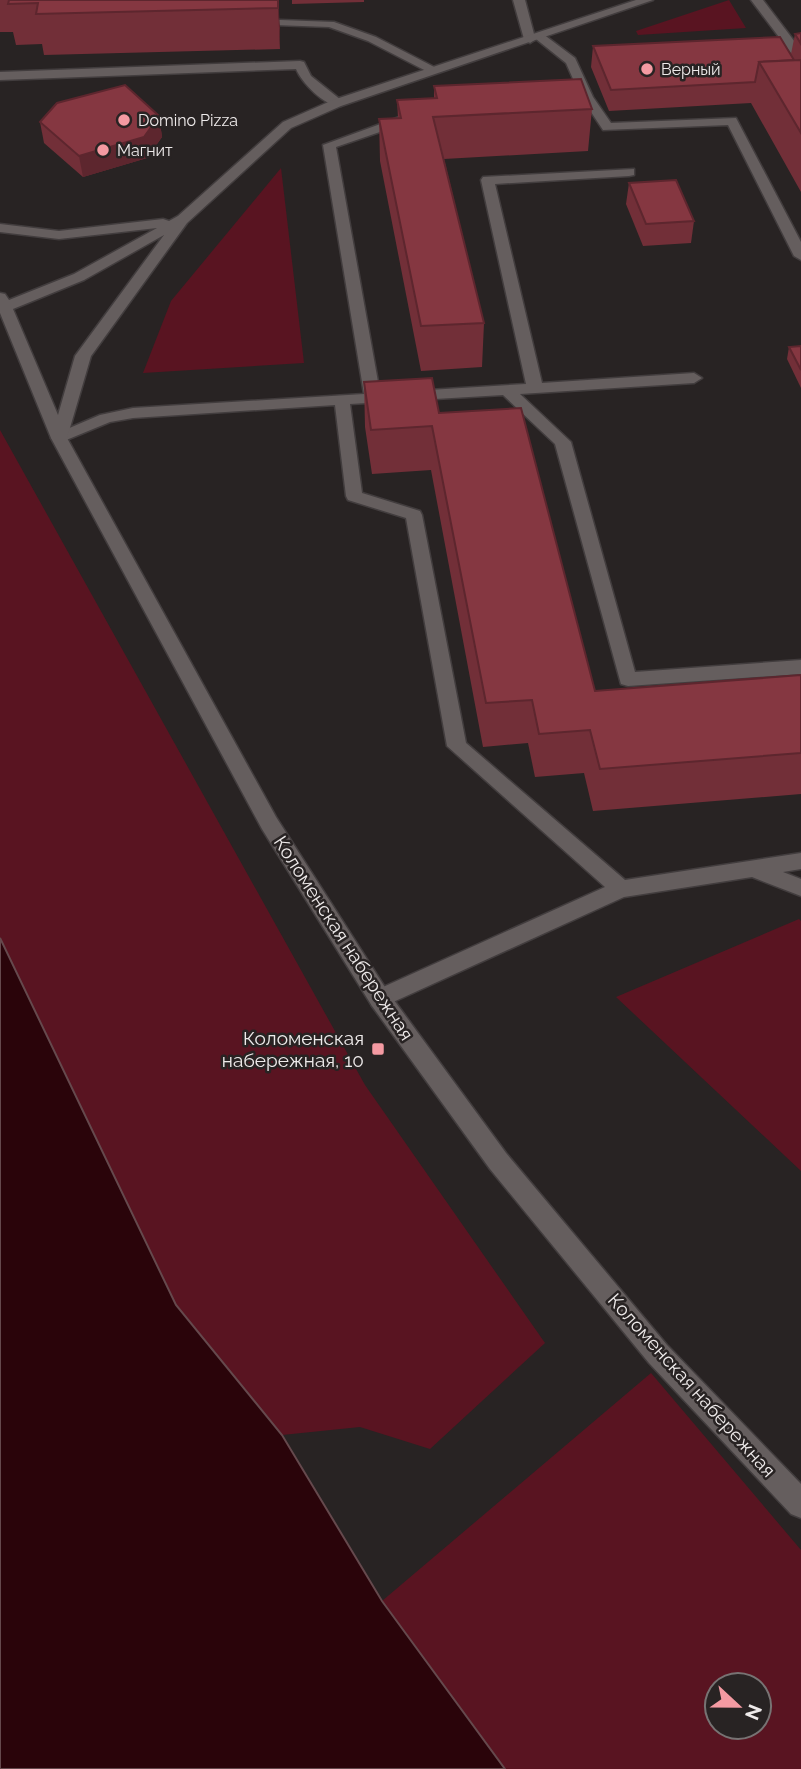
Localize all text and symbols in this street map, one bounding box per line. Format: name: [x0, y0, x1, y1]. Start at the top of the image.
place label: Верный: [661, 60, 721, 79]
marker: Верный: [639, 61, 655, 77]
place label: Domino Pizza: [138, 111, 238, 130]
marker: Domino Pizza: [116, 112, 132, 128]
place label: Магнит: [117, 141, 173, 160]
marker: Магнит: [95, 142, 111, 158]
street label: Коломенская набережная: [270, 832, 418, 1044]
place label: Коломенская набережная, 10: [222, 1027, 364, 1071]
marker: Коломенская набережная, 10: [370, 1041, 386, 1057]
street label: Коломенская набережная: [604, 1289, 780, 1481]
north arrow: [703, 1671, 773, 1741]
text: N: [741, 1702, 767, 1723]

